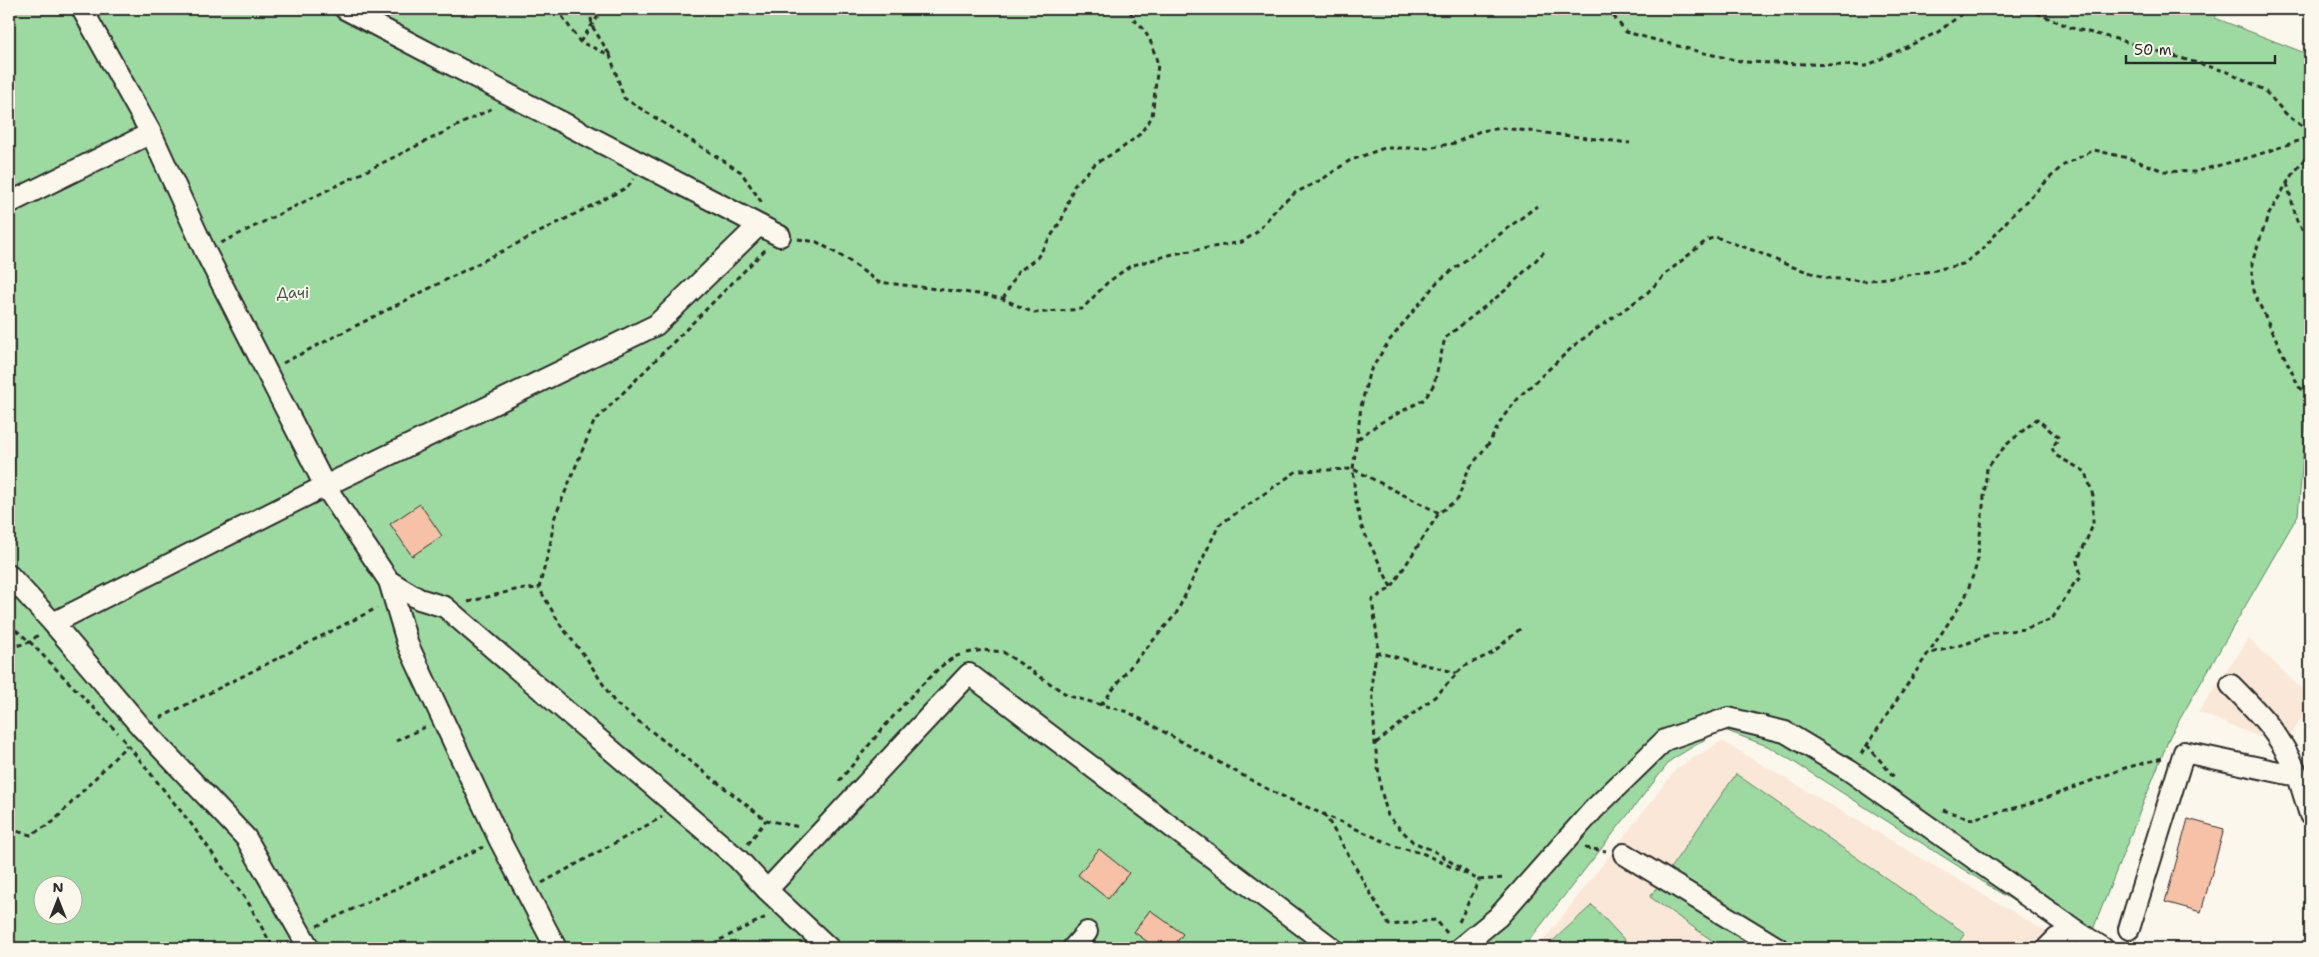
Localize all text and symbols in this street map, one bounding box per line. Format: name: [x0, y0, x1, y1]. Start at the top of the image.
scale bar: [2126, 32, 2275, 64]
text: 50 m: [2134, 40, 2172, 60]
park label: Дачі: [277, 283, 309, 303]
north arrow: [32, 874, 82, 924]
text: N: [52, 878, 64, 896]

